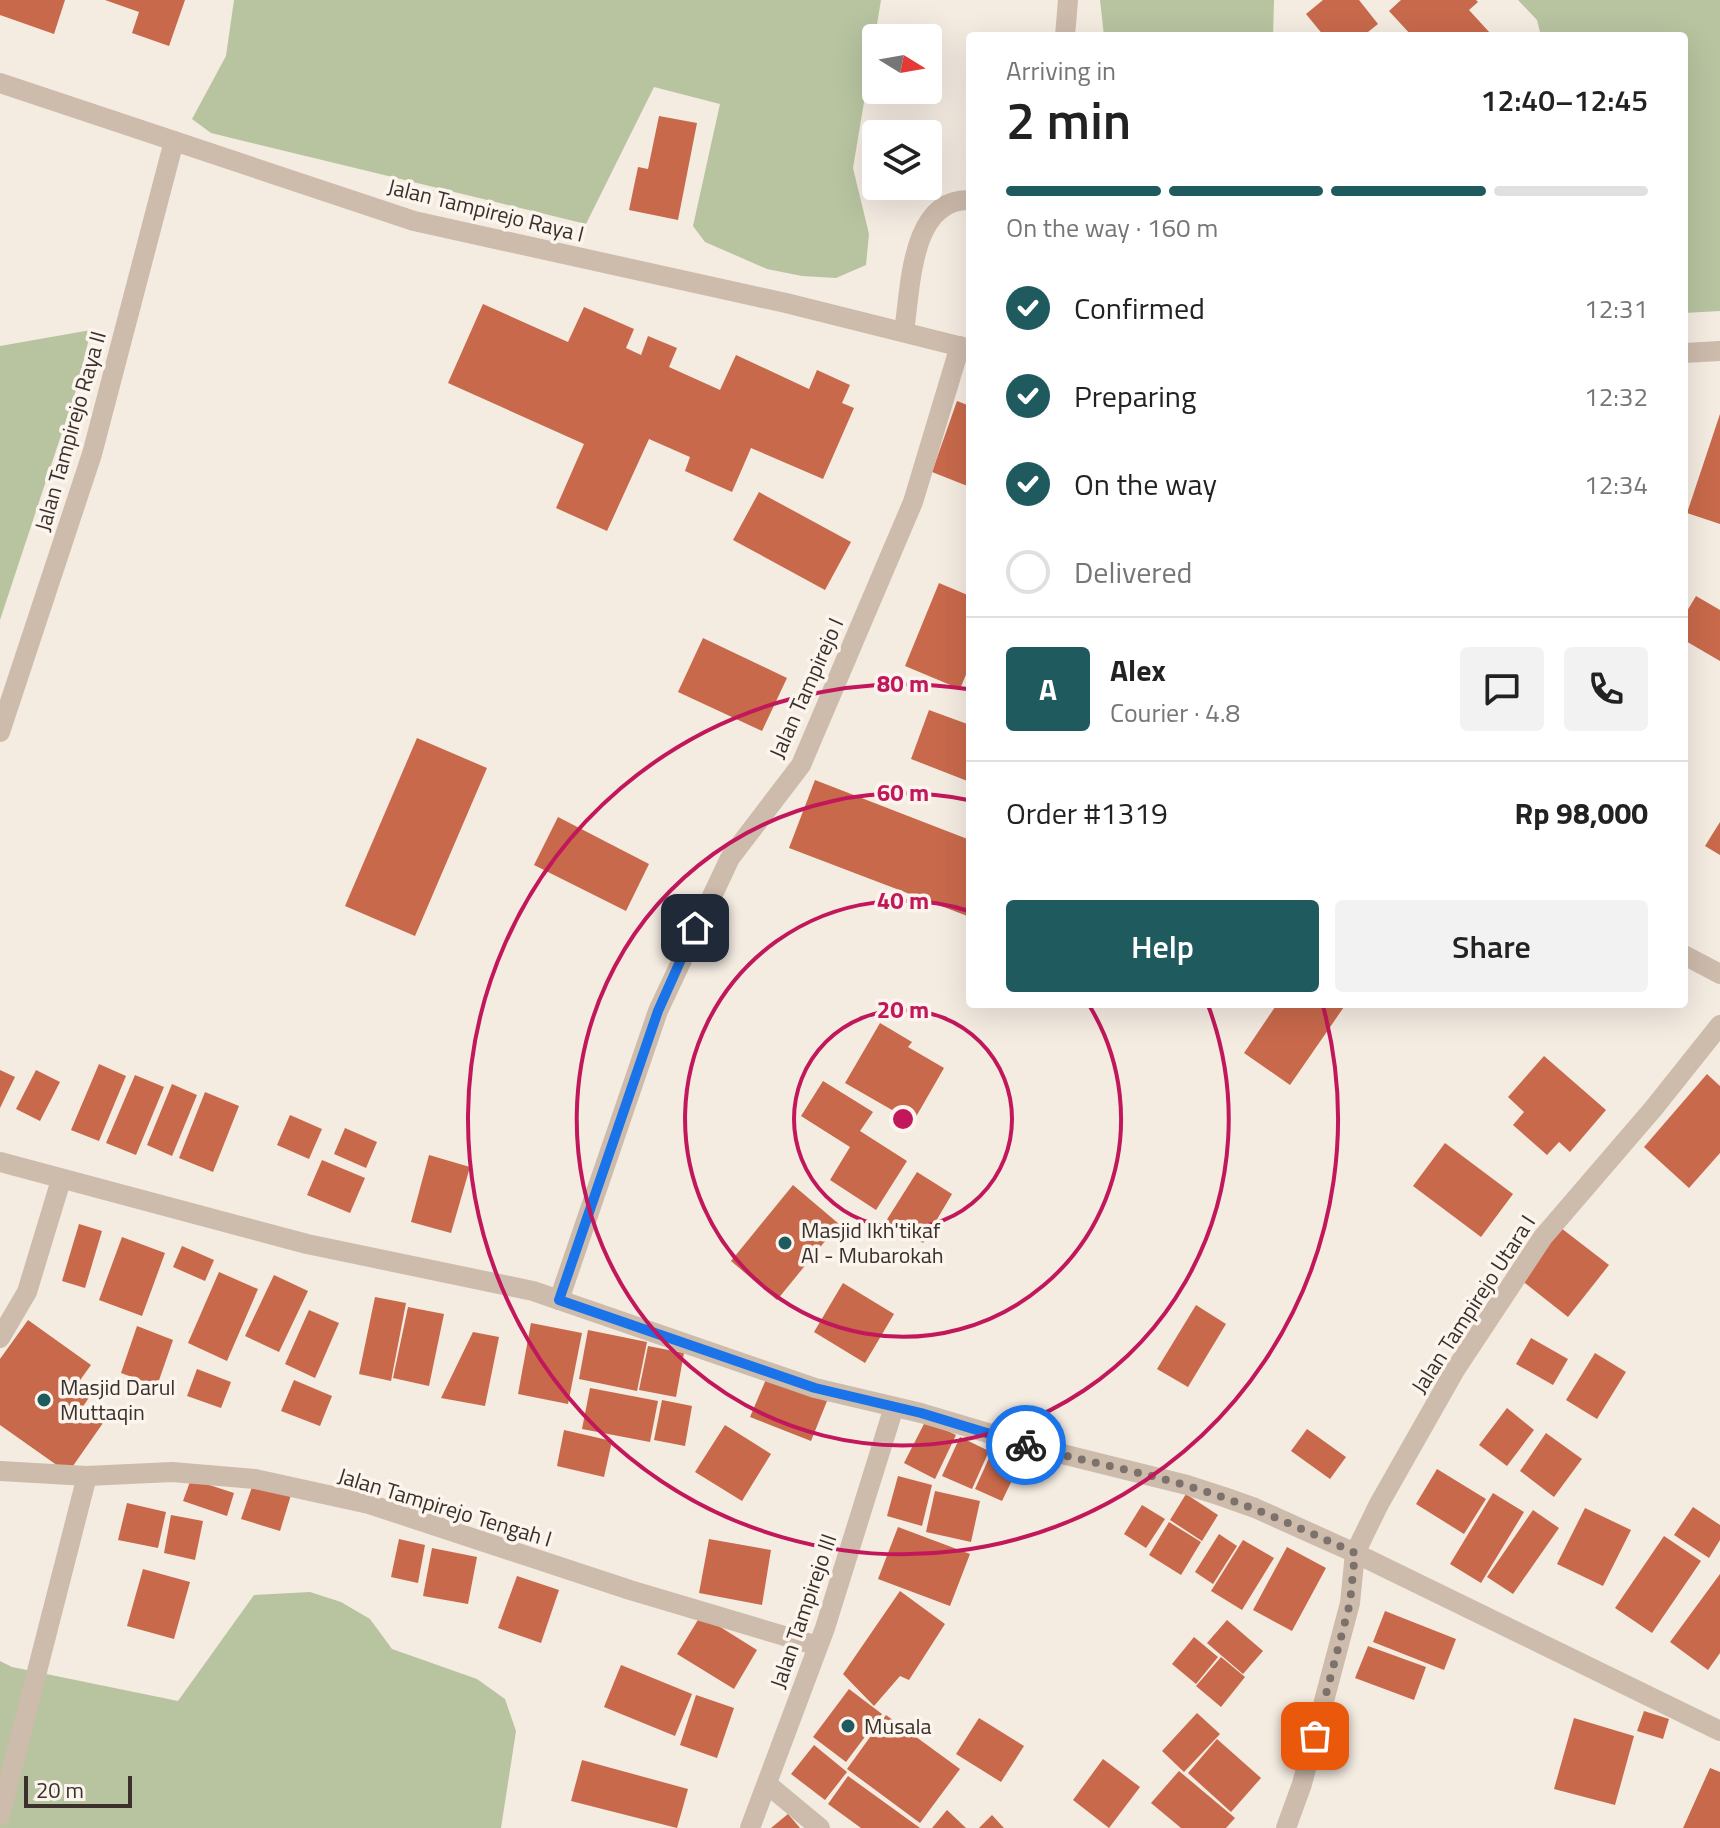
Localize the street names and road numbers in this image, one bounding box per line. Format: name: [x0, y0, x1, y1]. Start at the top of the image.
street label: Jalan Tampirejo Raya I: [384, 169, 588, 251]
street label: Jalan Tampirejo Raya II: [25, 327, 115, 535]
street label: Jalan Tampirejo I: [760, 612, 852, 764]
street label: Jalan Tampirejo Utara I: [1402, 1208, 1544, 1400]
street label: Jalan Tampirejo Tengah I: [334, 1458, 556, 1556]
street label: Jalan Tampirejo III: [761, 1529, 845, 1693]

